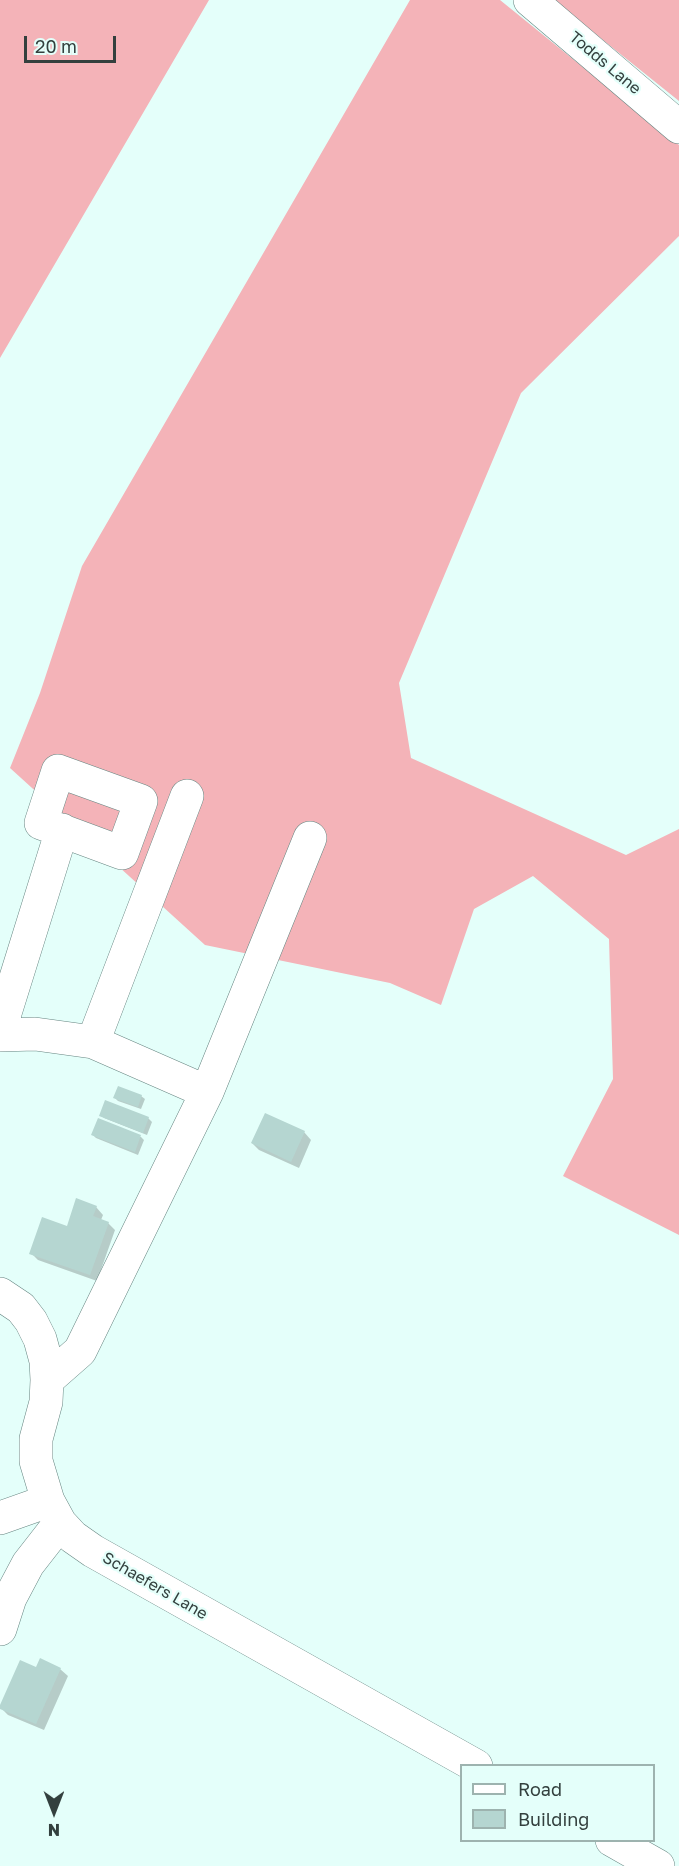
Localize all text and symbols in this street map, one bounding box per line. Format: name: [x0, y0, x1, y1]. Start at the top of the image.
scale bar: [27, 24, 118, 62]
street label: Todds Lane: [565, 27, 645, 99]
text: 20 m: [35, 35, 77, 57]
street label: Schaefers Lane: [99, 1548, 211, 1624]
legend: [460, 1764, 655, 1842]
text: Road: [518, 1778, 562, 1800]
north arrow: [24, 1782, 84, 1842]
text: Building: [518, 1808, 589, 1830]
text: N: [48, 1820, 60, 1840]

